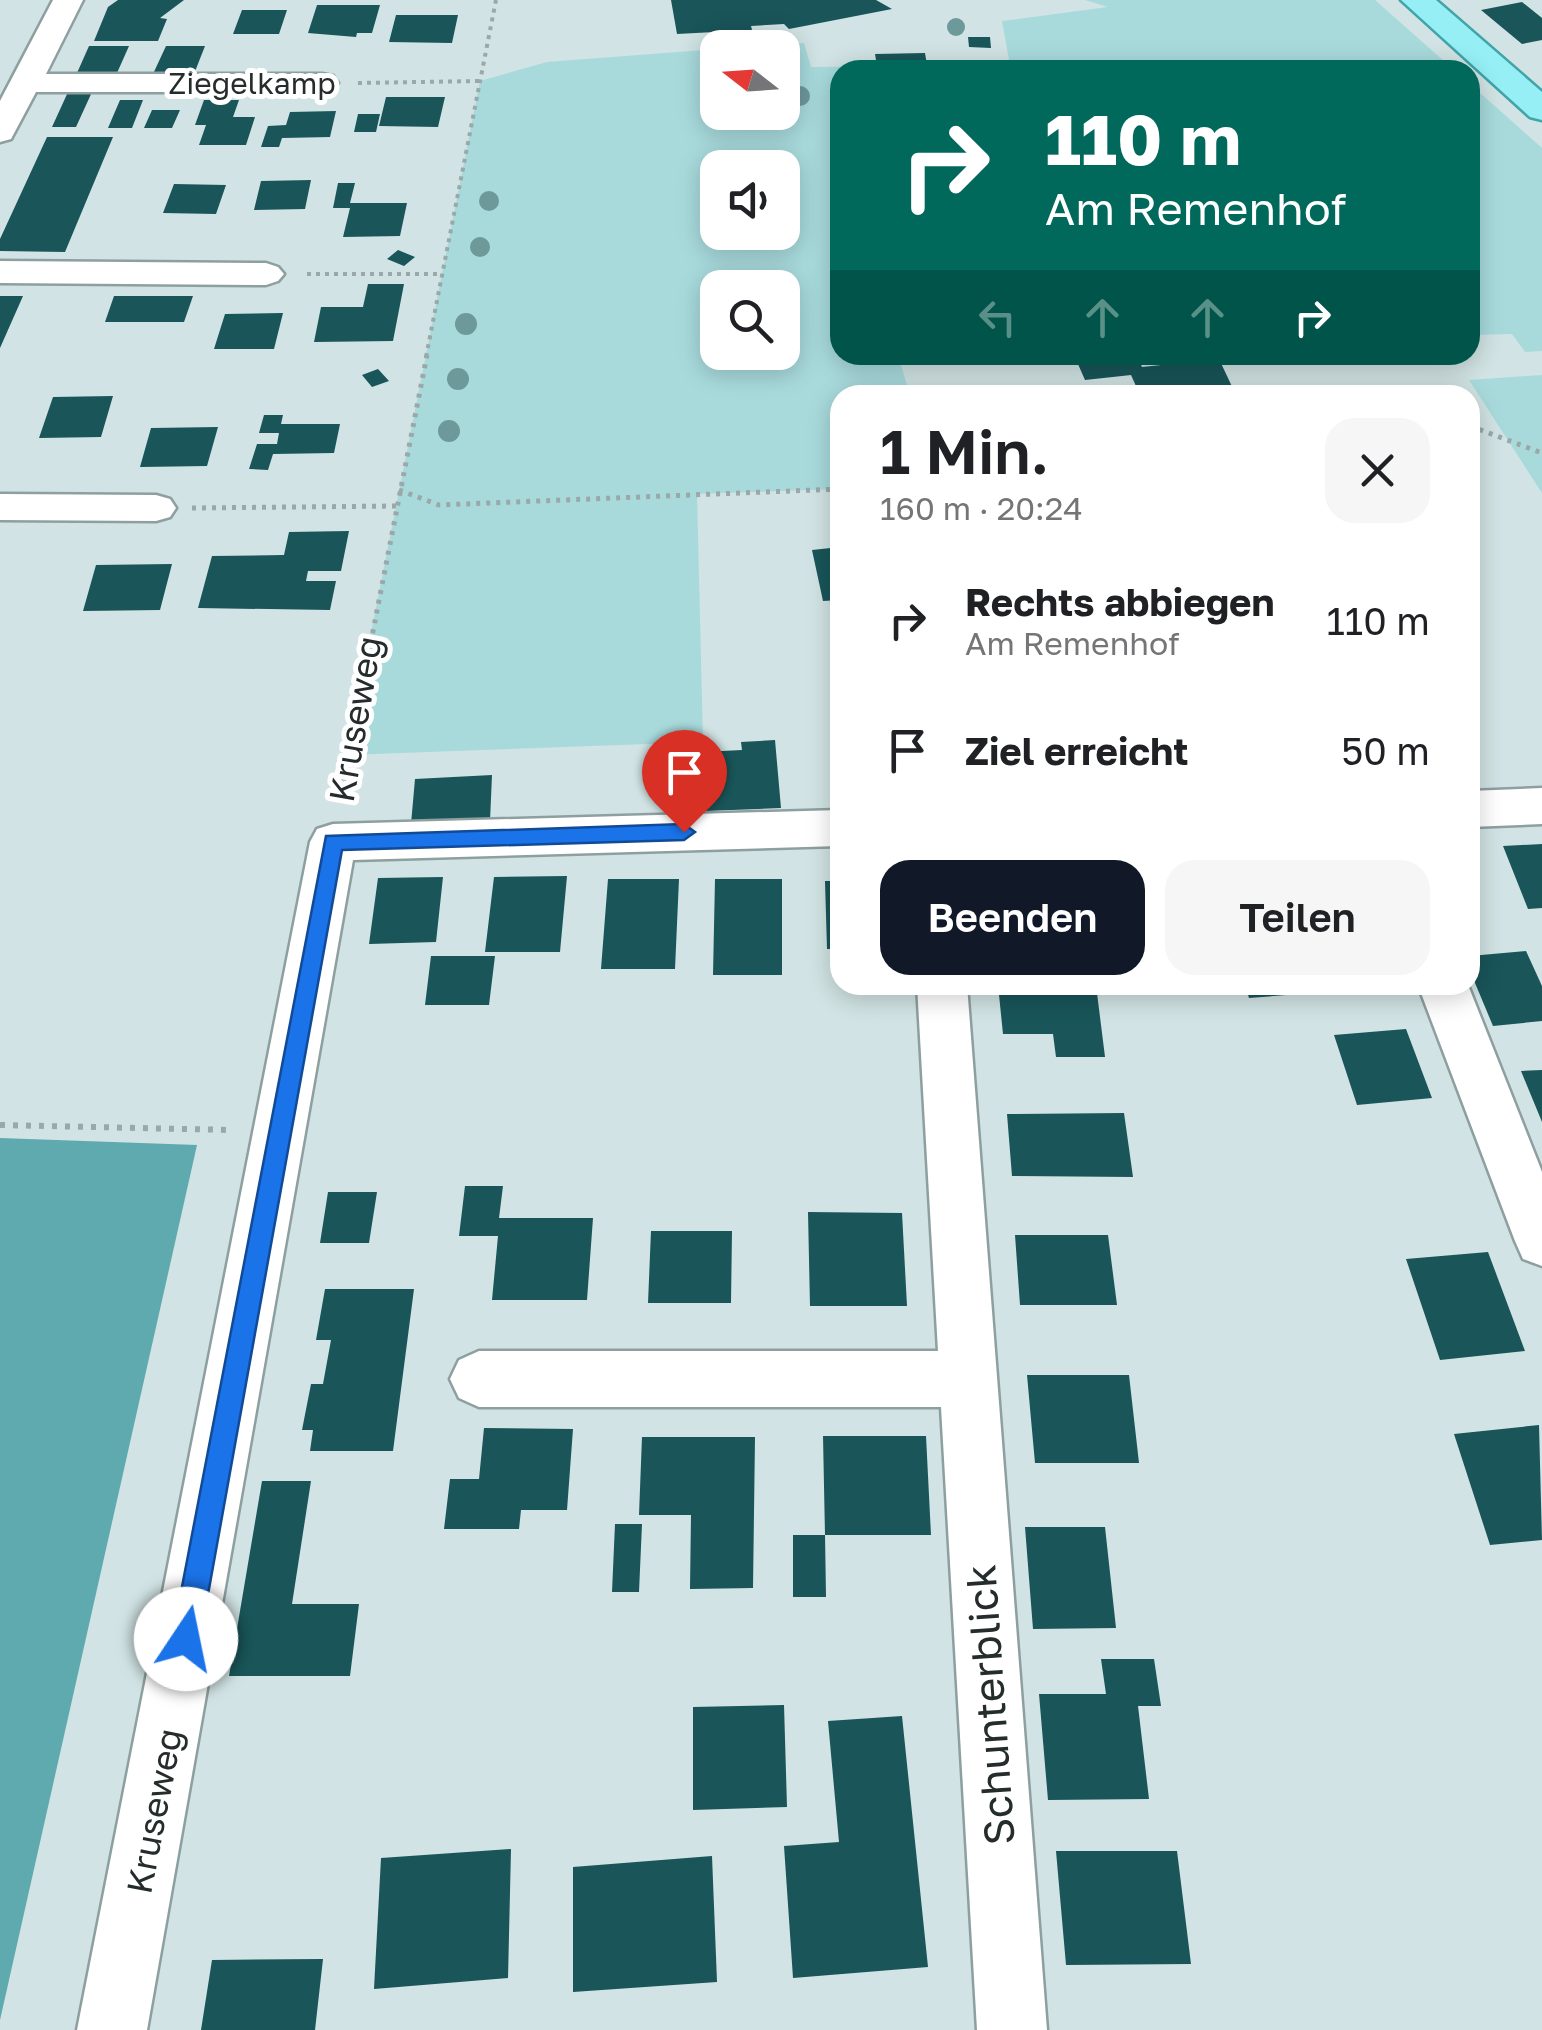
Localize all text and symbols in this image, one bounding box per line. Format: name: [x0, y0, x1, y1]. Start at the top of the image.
north arrow: [700, 30, 800, 130]
map controls: [700, 30, 800, 370]
street label: Ziegelkamp: [168, 65, 336, 101]
text: 110 m: [1045, 96, 1241, 180]
icon: right: [880, 100, 1010, 230]
button: sound: [700, 150, 800, 250]
text: Am Remenhof: [1045, 181, 1347, 235]
button: search: [700, 270, 800, 370]
icon: left: [970, 290, 1025, 345]
icon: ahead: [1075, 290, 1130, 345]
icon: ahead: [1180, 290, 1235, 345]
icon: right: [1285, 290, 1340, 345]
text: 1 Min.: [880, 415, 1049, 487]
button: close: [1325, 418, 1430, 523]
text: 160 m · 20:24: [880, 489, 1083, 527]
text: Rechts abbiegen: [965, 579, 1274, 624]
icon: right: [880, 593, 935, 648]
text: 110 m: [1326, 598, 1430, 643]
text: Am Remenhof: [965, 624, 1180, 662]
street label: Kruseweg: [320, 633, 390, 805]
icon: arrive: [880, 723, 935, 778]
text: Ziel erreicht: [965, 728, 1188, 773]
text: 50 m: [1341, 728, 1430, 773]
pin: [642, 730, 727, 833]
icon: arrive: [657, 745, 712, 800]
button: Beenden: [880, 860, 1145, 975]
button: Teilen: [1165, 860, 1430, 975]
street label: Schunterblick: [954, 1563, 1024, 1847]
position arrow: [134, 1587, 238, 1691]
street label: Kruseweg: [117, 1725, 191, 1897]

